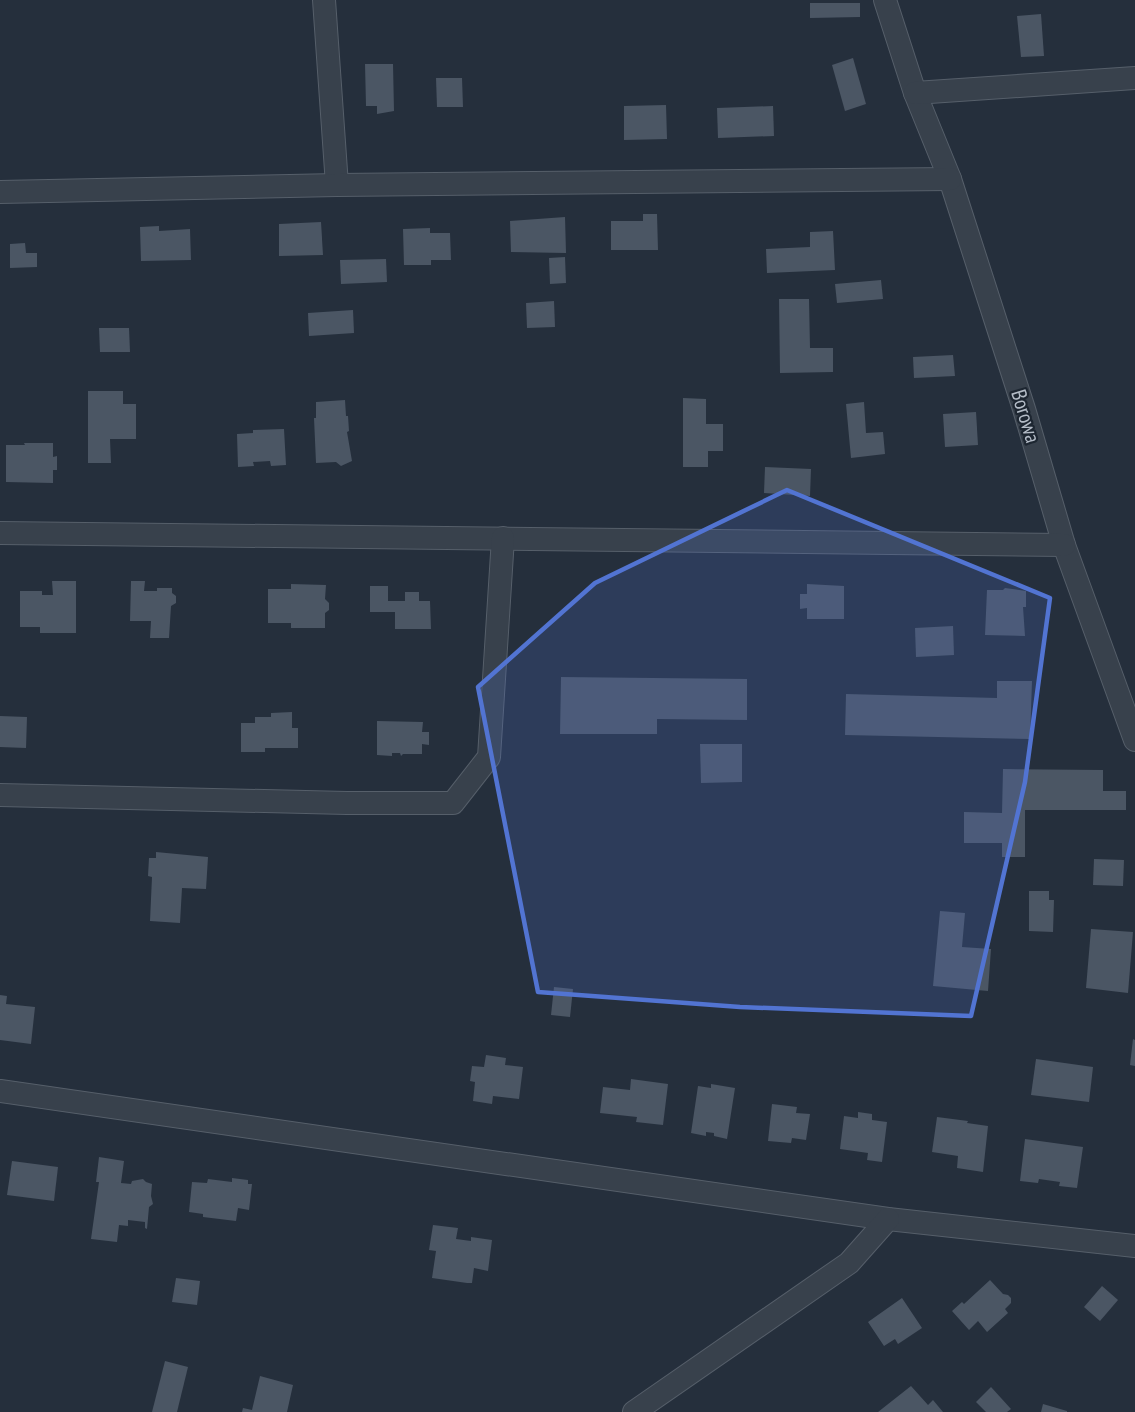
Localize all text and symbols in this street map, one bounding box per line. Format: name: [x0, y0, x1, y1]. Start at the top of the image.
street label: Borowa: [1005, 386, 1047, 446]

